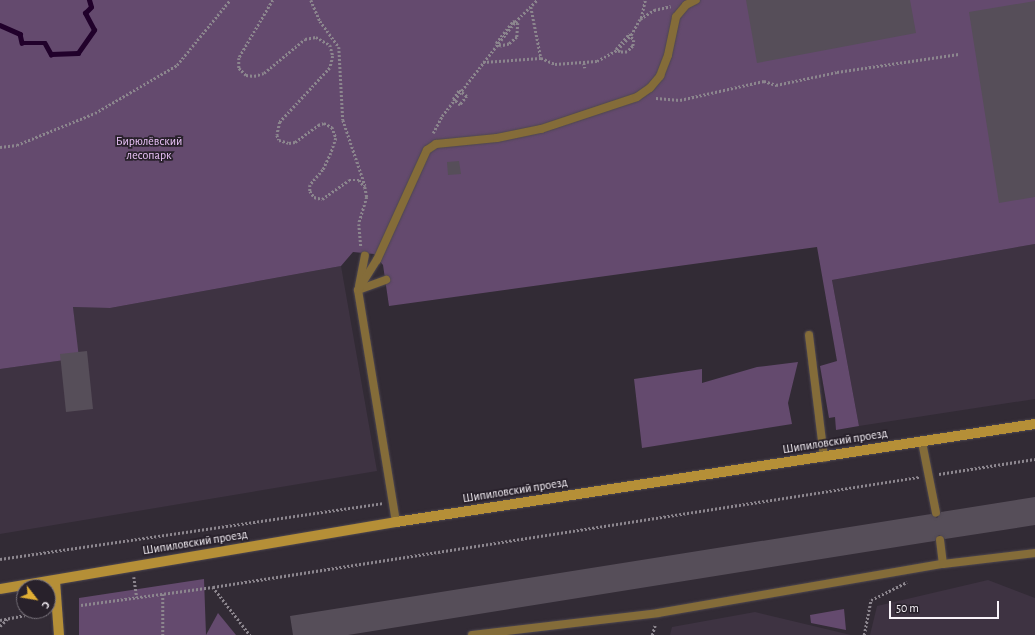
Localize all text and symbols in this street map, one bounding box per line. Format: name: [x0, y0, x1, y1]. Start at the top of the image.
park label: Бирюлёвский лесопарк: [116, 135, 182, 163]
street label: Шипиловский проезд: [782, 427, 888, 457]
street label: Шипиловский проезд: [462, 476, 568, 506]
street label: Шипиловский проезд: [142, 528, 248, 558]
north arrow: [16, 579, 56, 619]
scale bar: [891, 593, 1001, 619]
text: С: [40, 599, 52, 610]
text: 50 m: [896, 602, 919, 614]

